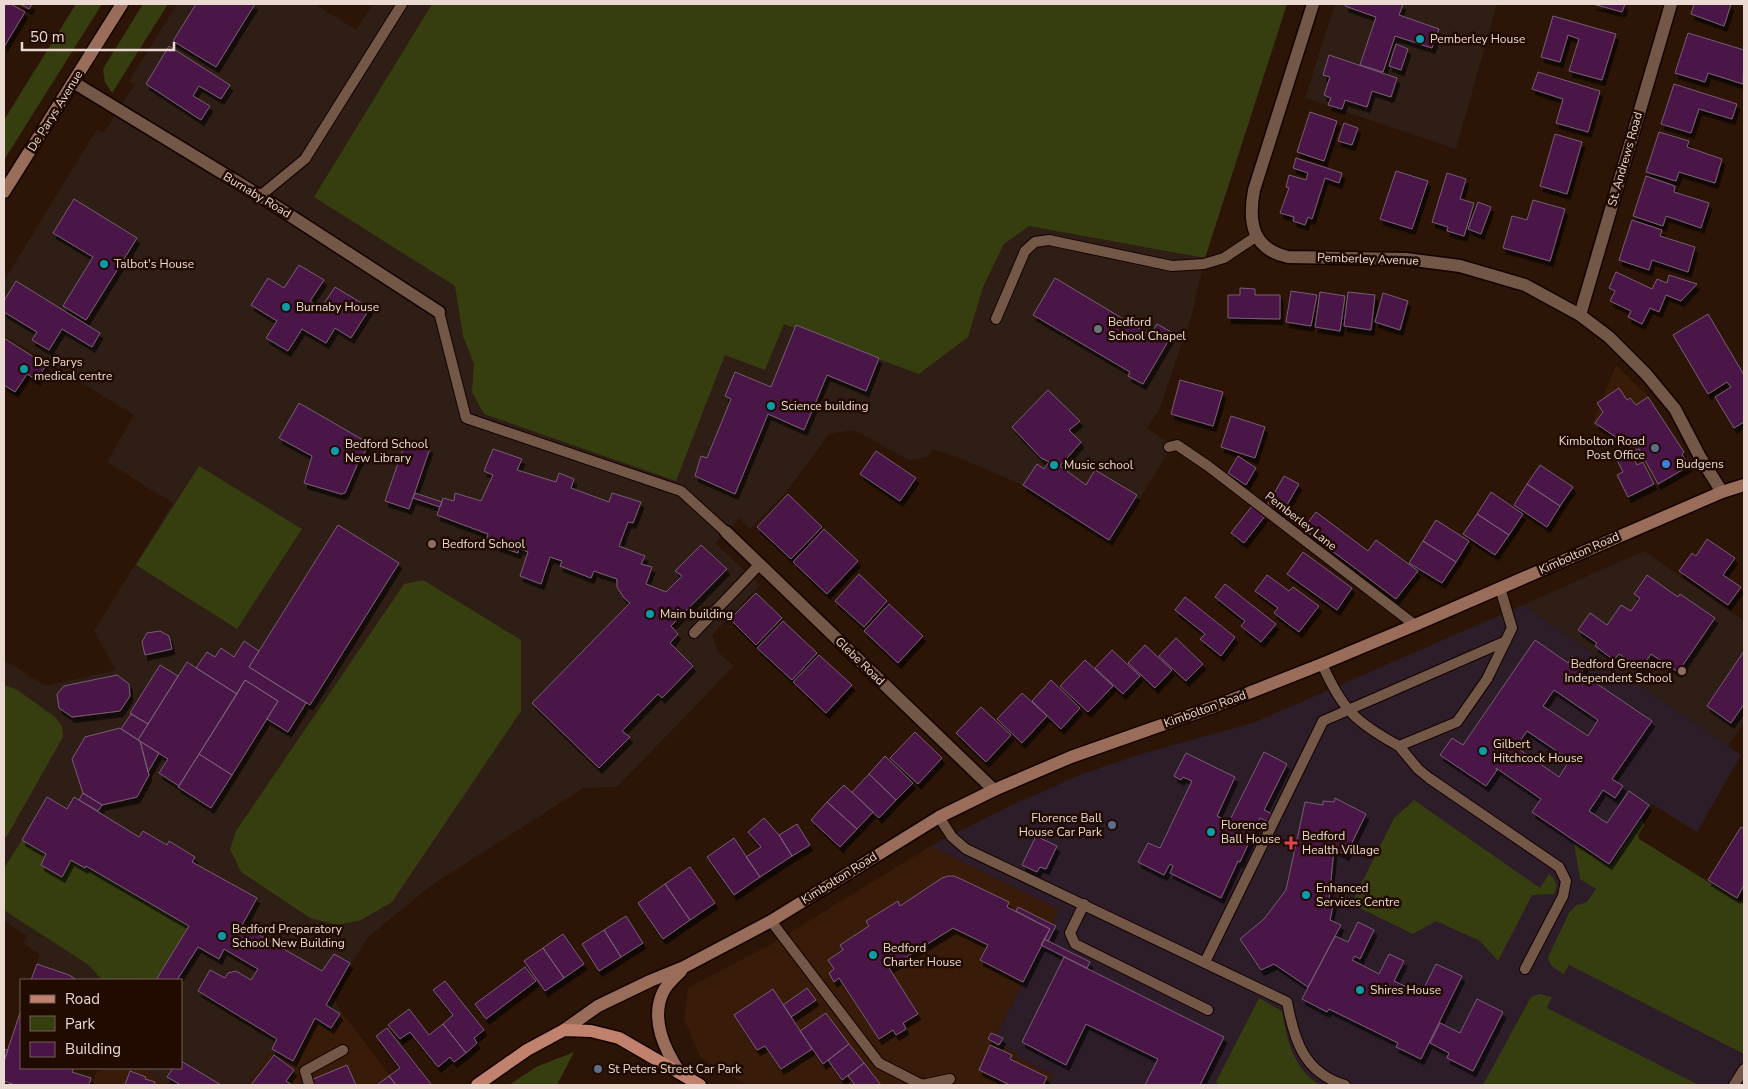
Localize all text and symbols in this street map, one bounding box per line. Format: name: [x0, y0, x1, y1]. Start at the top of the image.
scale bar: [22, 20, 175, 52]
text: 50 m: [30, 27, 65, 47]
place label: Pemberley House: [1430, 31, 1525, 47]
marker: Pemberley House: [1414, 33, 1426, 45]
street label: De Parys Avenue: [24, 68, 86, 154]
street label: St. Andrews Road: [1604, 110, 1646, 208]
street label: Burnaby Road: [220, 168, 294, 222]
street label: Pemberley Avenue: [1317, 249, 1419, 269]
place label: Talbot's House: [114, 256, 194, 272]
marker: Talbot's House: [98, 258, 110, 270]
place label: Burnaby House: [296, 299, 379, 315]
marker: Burnaby House: [280, 301, 292, 313]
place label: Bedford School Chapel: [1108, 314, 1186, 344]
marker: Bedford School Chapel: [1092, 323, 1104, 335]
place label: De Parys medical centre: [34, 354, 112, 384]
marker: De Parys medical centre: [18, 363, 30, 375]
place label: Science building: [781, 398, 868, 414]
marker: Science building: [765, 400, 777, 412]
place label: Kimbolton Road Post Office: [1559, 433, 1645, 463]
place label: Bedford School New Library: [345, 436, 428, 466]
marker: Kimbolton Road Post Office: [1649, 442, 1661, 454]
marker: Bedford School New Library: [329, 445, 341, 457]
place label: Budgens: [1676, 456, 1724, 472]
place label: Music school: [1064, 457, 1134, 473]
marker: Budgens: [1660, 458, 1672, 470]
marker: Music school: [1048, 459, 1060, 471]
street label: Pemberley Lane: [1262, 488, 1340, 554]
street label: Kimbolton Road: [1536, 528, 1622, 578]
place label: Bedford School: [442, 536, 525, 552]
marker: Bedford School: [426, 538, 438, 550]
place label: Main building: [660, 606, 733, 622]
marker: Main building: [644, 608, 656, 620]
street label: Glebe Road: [832, 633, 888, 689]
place label: Bedford Greenacre Independent School: [1564, 656, 1672, 686]
marker: Bedford Greenacre Independent School: [1676, 665, 1688, 677]
street label: Kimbolton Road: [1162, 687, 1248, 731]
place label: Gilbert Hitchcock House: [1493, 736, 1583, 766]
marker: Gilbert Hitchcock House: [1477, 745, 1489, 757]
place label: Florence Ball House Car Park: [1019, 810, 1103, 840]
place label: Florence Ball House: [1221, 817, 1280, 847]
marker: Florence Ball House Car Park: [1106, 819, 1118, 831]
marker: Florence Ball House: [1205, 826, 1217, 838]
place label: Bedford Health Village: [1302, 828, 1379, 858]
marker: Bedford Health Village: [1284, 836, 1298, 850]
street label: Kimbolton Road: [798, 848, 880, 908]
place label: Enhanced Services Centre: [1316, 880, 1400, 910]
marker: Enhanced Services Centre: [1300, 889, 1312, 901]
place label: Bedford Preparatory School New Building: [232, 921, 345, 951]
marker: Bedford Preparatory School New Building: [216, 930, 228, 942]
place label: Bedford Charter House: [883, 940, 961, 970]
marker: Bedford Charter House: [867, 949, 879, 961]
legend: [20, 979, 182, 1069]
place label: Shires House: [1370, 982, 1441, 998]
marker: Shires House: [1354, 984, 1366, 996]
text: Road: [65, 989, 100, 1009]
text: Park: [65, 1014, 95, 1034]
text: Building: [65, 1039, 121, 1059]
place label: St Peters Street Car Park: [608, 1061, 742, 1077]
marker: St Peters Street Car Park: [592, 1063, 604, 1075]

